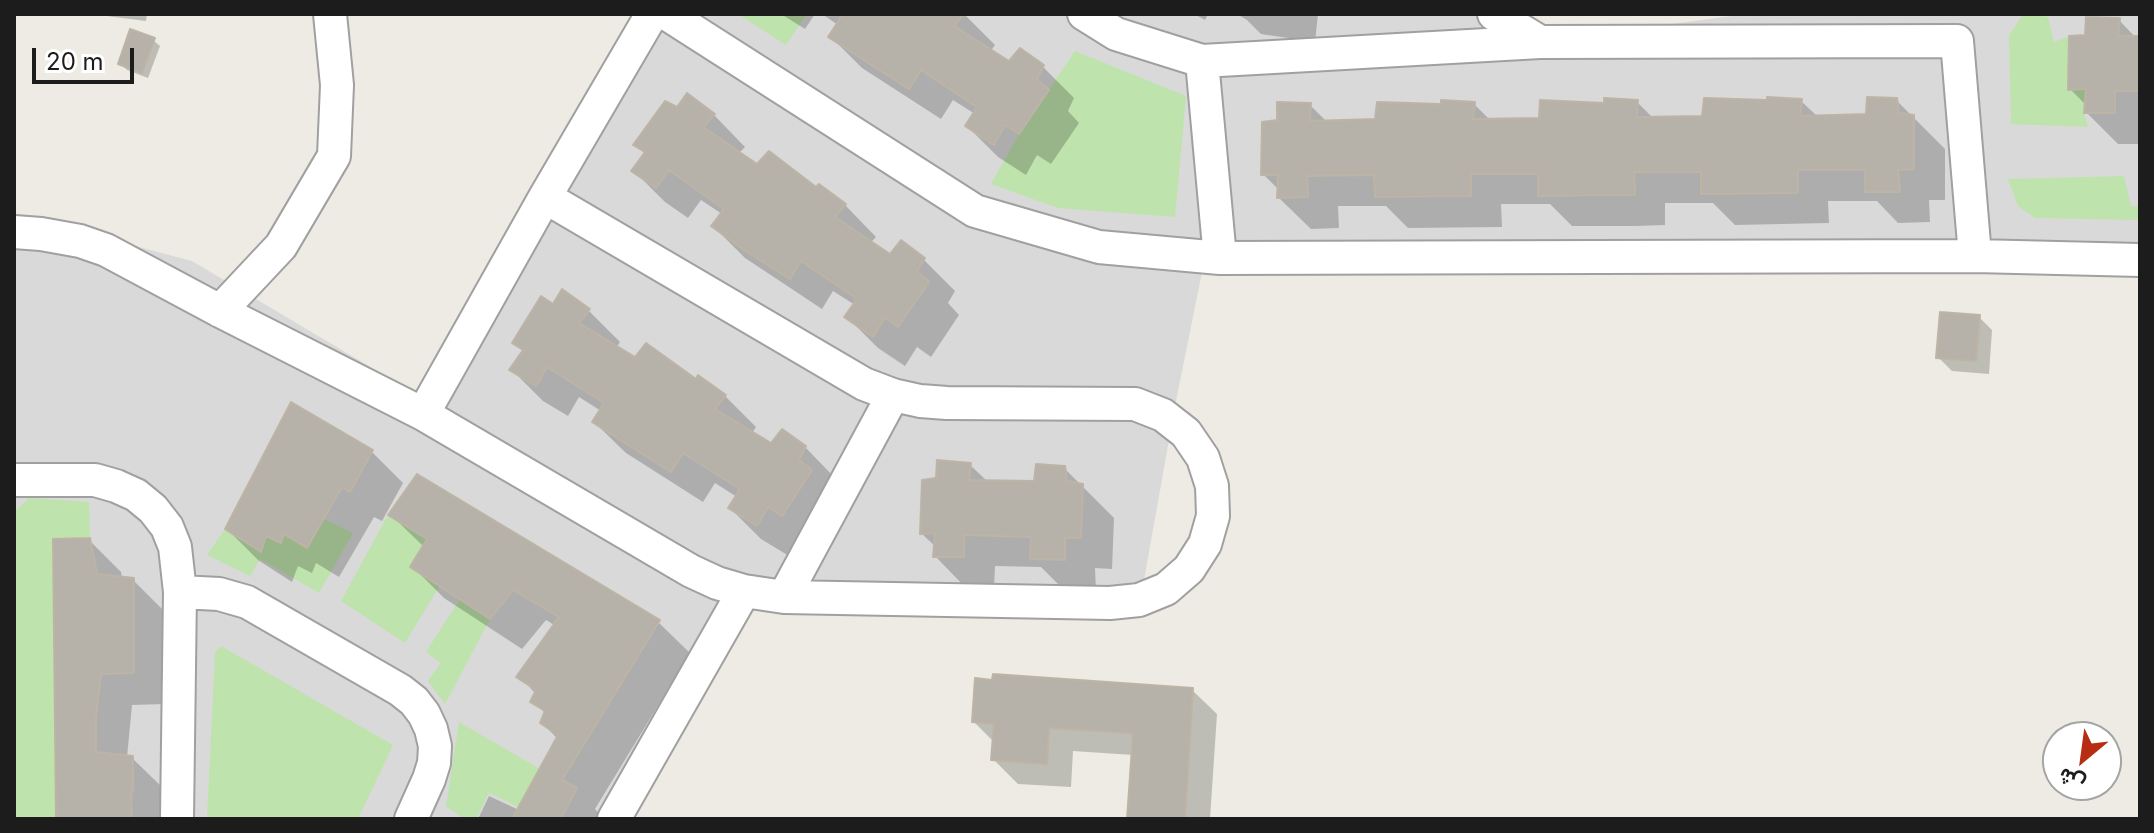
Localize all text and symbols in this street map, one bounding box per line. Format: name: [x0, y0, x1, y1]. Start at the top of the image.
scale bar: [36, 32, 138, 82]
text: 20 m: [46, 47, 104, 76]
north arrow: [2042, 721, 2122, 801]
text: ش: [2053, 762, 2089, 798]

